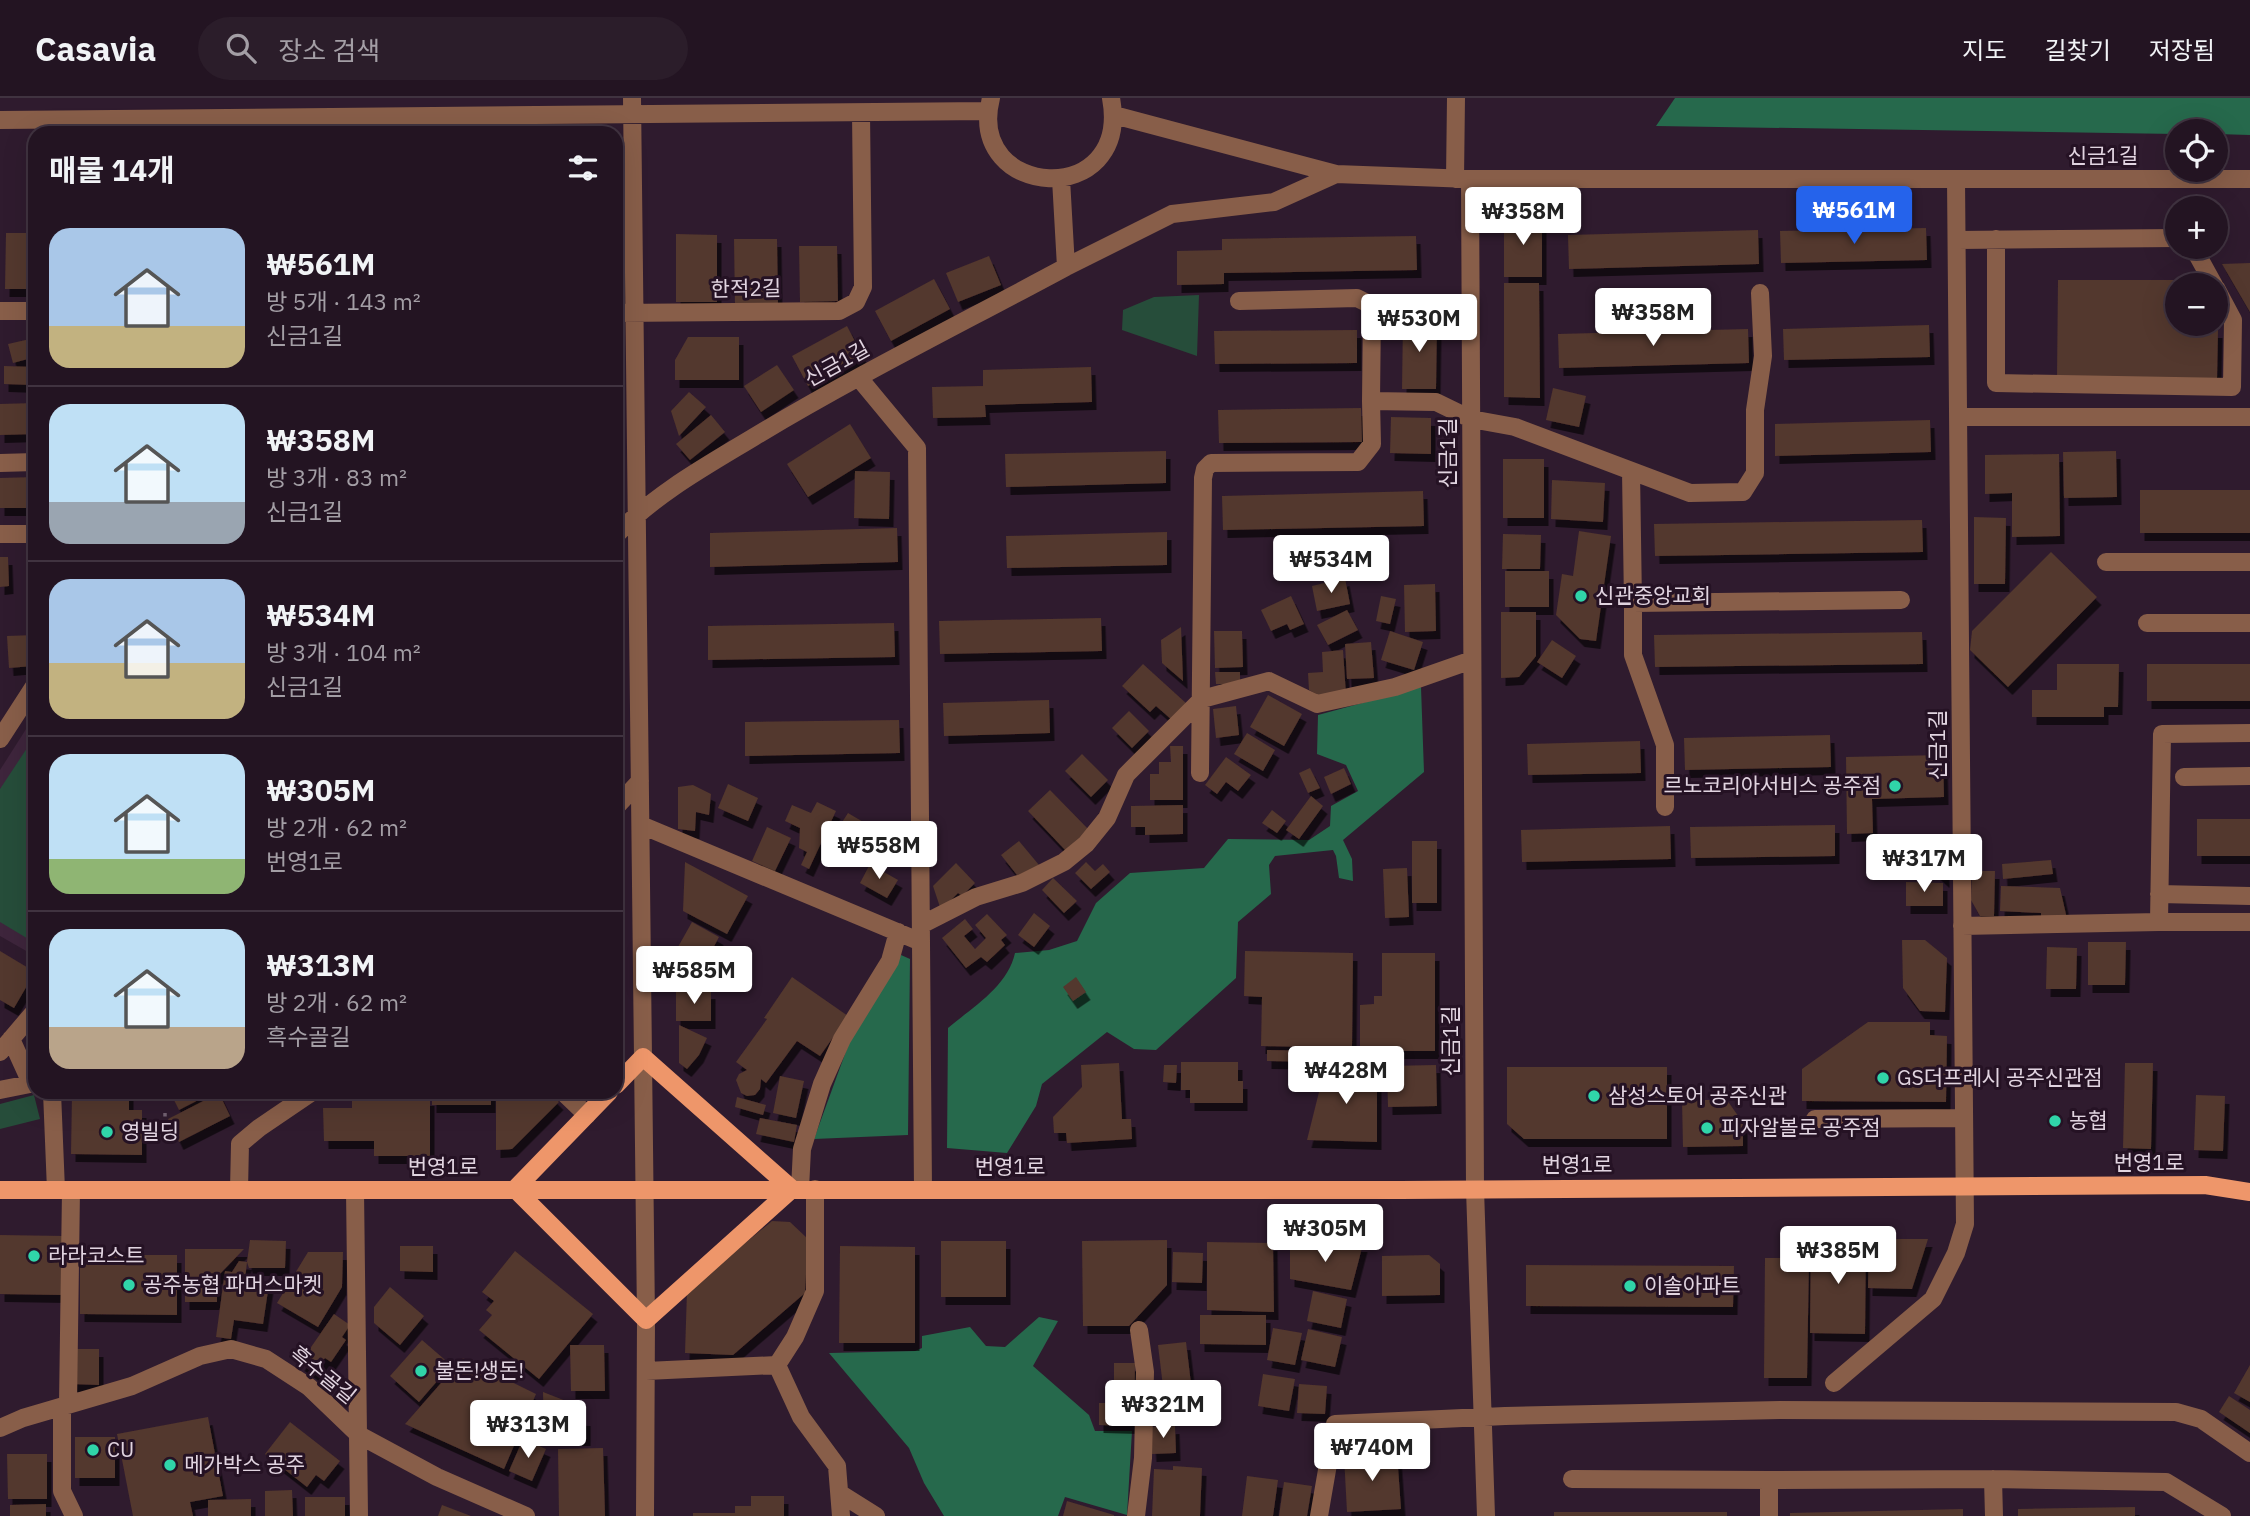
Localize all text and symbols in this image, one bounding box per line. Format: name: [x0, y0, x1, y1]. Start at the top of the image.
search box: [198, 17, 688, 80]
text: Casavia: [35, 27, 156, 70]
icon: search: [222, 29, 260, 67]
text: 장소 검색: [278, 33, 380, 67]
text: 지도: [1962, 34, 2007, 66]
text: 길찾기: [2045, 34, 2111, 66]
text: 저장됨: [2149, 34, 2215, 66]
map controls: [2165, 119, 2228, 336]
button: locate: [2165, 119, 2228, 182]
street label: 신금1길: [2068, 141, 2138, 169]
icon: filters: [564, 149, 602, 187]
text: 매물 14개: [49, 150, 175, 189]
pin: ₩561M: [1805, 186, 1903, 246]
pin: ₩358M: [1474, 188, 1572, 247]
text: ₩561M: [1812, 194, 1896, 224]
text: ₩358M: [1481, 195, 1565, 225]
button: +: [2165, 196, 2228, 259]
text: ₩561M: [266, 244, 375, 283]
icon: home: [105, 256, 189, 340]
street label: 한적2길: [710, 273, 782, 303]
button: −: [2165, 273, 2228, 336]
text: 방 5개 · 143 m²: [266, 286, 421, 316]
pin: ₩358M: [1604, 288, 1702, 348]
pin: ₩530M: [1370, 294, 1468, 354]
text: ₩358M: [1611, 296, 1695, 326]
text: ₩530M: [1377, 302, 1461, 332]
text: 신금1길: [266, 320, 343, 350]
street label: 신금1길: [799, 334, 874, 392]
street label: 신금1길: [1433, 418, 1461, 488]
text: ₩358M: [266, 420, 375, 459]
icon: home: [105, 432, 189, 516]
text: 방 3개 · 83 m²: [266, 462, 407, 492]
text: 신금1길: [266, 496, 343, 526]
pin: ₩534M: [1282, 536, 1380, 595]
text: ₩534M: [1289, 543, 1373, 573]
place label: 신관중앙교회: [1595, 581, 1711, 609]
marker: 신관중앙교회: [1573, 588, 1589, 604]
text: ₩534M: [266, 595, 375, 634]
icon: home: [105, 607, 189, 691]
text: 방 3개 · 104 m²: [266, 637, 421, 667]
text: 신금1길: [266, 671, 343, 701]
street label: 신금1길: [1923, 710, 1951, 780]
text: ₩305M: [266, 770, 375, 809]
place label: 르노코리아서비스 공주점: [1664, 771, 1881, 799]
marker: 르노코리아서비스 공주점: [1887, 778, 1903, 794]
icon: home: [105, 782, 189, 866]
text: 방 2개 · 62 m²: [266, 812, 407, 842]
pin: ₩558M: [830, 822, 928, 881]
text: ₩558M: [837, 829, 921, 859]
pin: ₩317M: [1875, 834, 1973, 894]
text: ₩317M: [1882, 842, 1966, 872]
text: 번영1로: [266, 846, 343, 876]
text: ₩313M: [266, 945, 375, 984]
pin: ₩585M: [645, 946, 743, 1006]
text: ₩585M: [652, 954, 736, 984]
icon: home: [105, 957, 189, 1041]
text: 방 2개 · 62 m²: [266, 987, 407, 1017]
street label: 신금1길: [1436, 1006, 1464, 1076]
text: 흑수골길: [266, 1021, 351, 1051]
pin: ₩428M: [1297, 1046, 1395, 1106]
text: ₩428M: [1304, 1054, 1388, 1084]
place label: GS더프레시 공주신관점: [1897, 1063, 2103, 1091]
marker: GS더프레시 공주신관점: [1875, 1070, 1891, 1086]
place label: 삼성스토어 공주신관: [1608, 1081, 1787, 1109]
marker: 삼성스토어 공주신관: [1586, 1088, 1602, 1104]
place label: 농협: [2069, 1106, 2108, 1134]
place label: 피자알볼로 공주점: [1721, 1113, 1881, 1141]
marker: 농협: [2047, 1113, 2063, 1129]
place label: 영빌딩: [121, 1117, 179, 1145]
marker: 피자알볼로 공주점: [1699, 1120, 1715, 1136]
marker: 영빌딩: [99, 1124, 115, 1140]
street label: 번영1로: [2114, 1148, 2184, 1176]
street label: 번영1로: [1542, 1150, 1612, 1178]
street label: 번영1로: [408, 1152, 478, 1180]
street label: 번영1로: [975, 1152, 1045, 1180]
pin: ₩305M: [1276, 1204, 1374, 1264]
text: ₩305M: [1283, 1212, 1367, 1242]
pin: ₩385M: [1789, 1226, 1887, 1286]
text: ₩385M: [1796, 1234, 1880, 1264]
place label: 라라코스트: [48, 1241, 145, 1269]
marker: 라라코스트: [26, 1248, 42, 1264]
place label: 공주농협 파머스마켓: [143, 1270, 322, 1298]
place label: 이솔아파트: [1644, 1271, 1741, 1299]
marker: 공주농협 파머스마켓: [121, 1277, 137, 1293]
marker: 이솔아파트: [1622, 1278, 1638, 1294]
street label: 흑수골길: [285, 1339, 362, 1409]
place label: 불돈!생돈!: [435, 1356, 524, 1384]
marker: 불돈!생돈!: [413, 1363, 429, 1379]
pin: ₩321M: [1114, 1380, 1212, 1440]
text: ₩321M: [1121, 1388, 1205, 1418]
pin: ₩313M: [479, 1400, 577, 1460]
text: ₩313M: [486, 1408, 570, 1438]
pin: ₩740M: [1323, 1424, 1421, 1483]
text: ₩740M: [1330, 1431, 1414, 1461]
place label: CU: [107, 1435, 134, 1463]
marker: CU: [85, 1442, 101, 1458]
place label: 메가박스 공주: [184, 1450, 305, 1478]
marker: 메가박스 공주: [162, 1457, 178, 1473]

